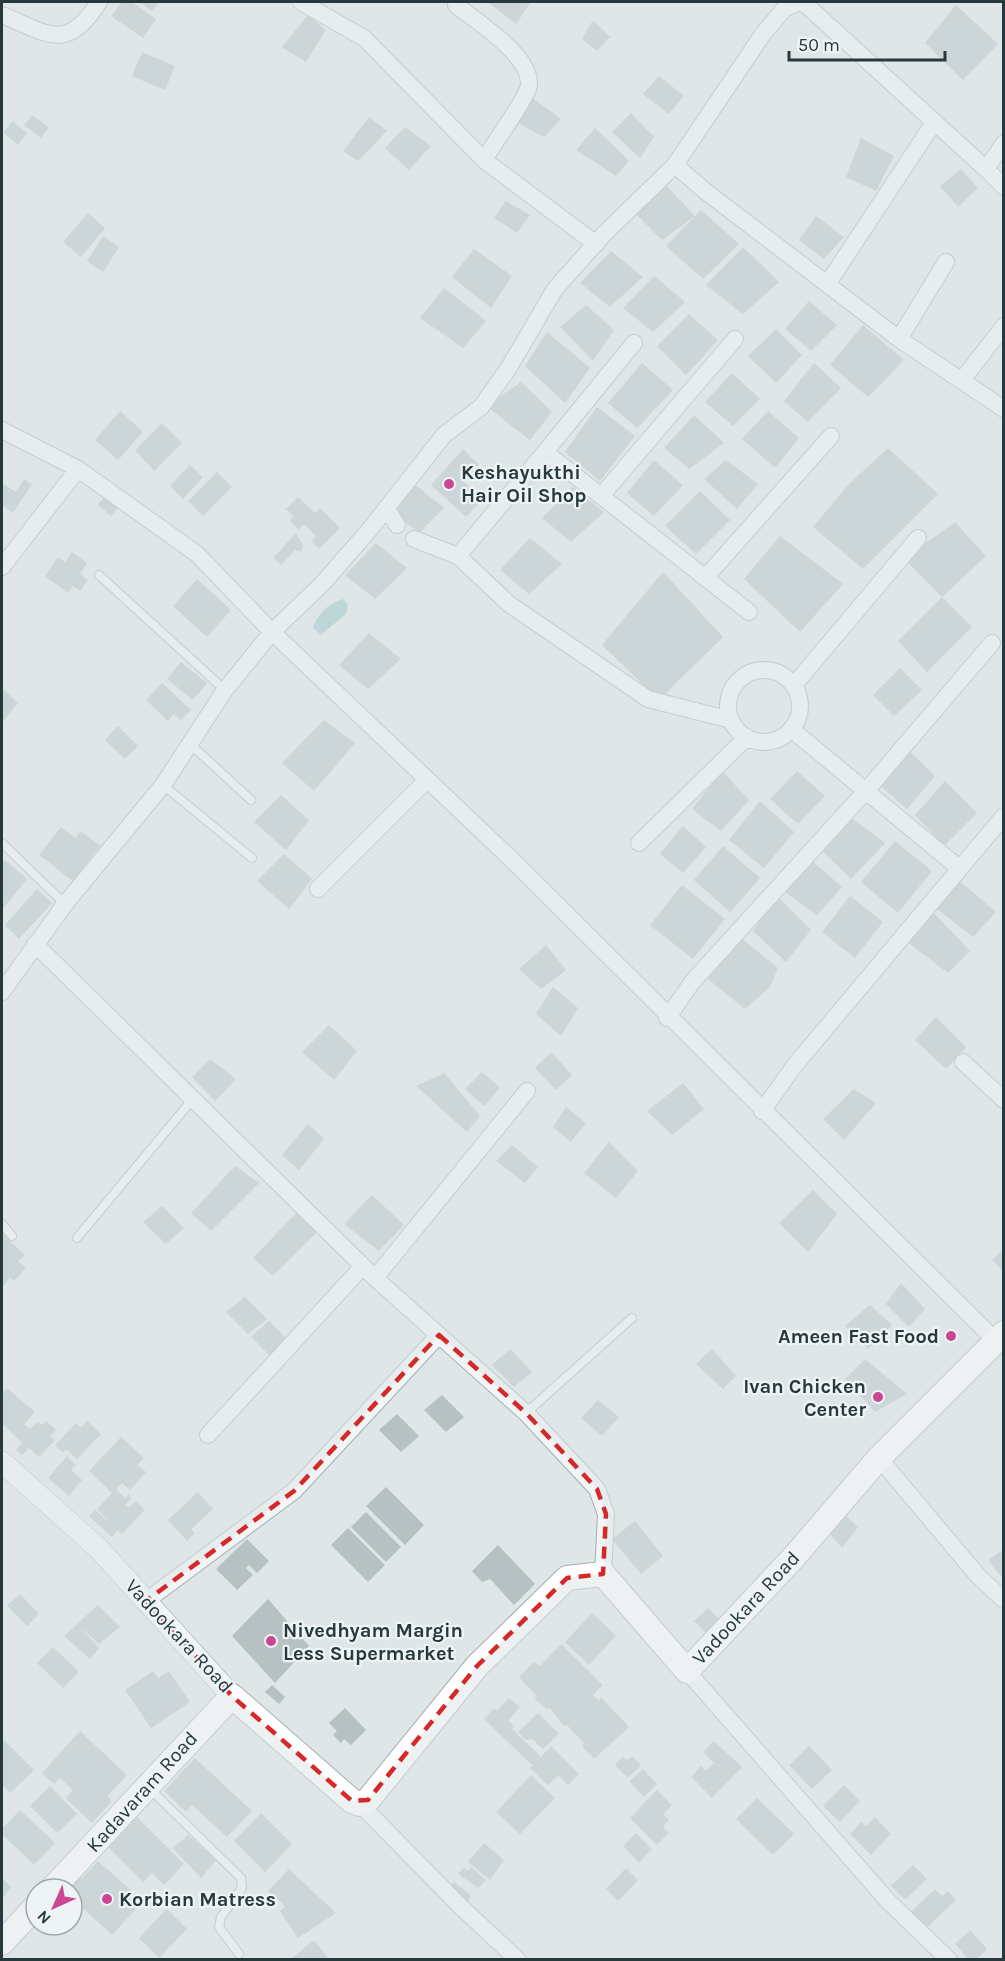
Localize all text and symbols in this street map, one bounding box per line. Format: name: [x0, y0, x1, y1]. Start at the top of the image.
scale bar: [789, 24, 945, 62]
text: 50 m: [798, 34, 840, 56]
place label: Keshayukthi Hair Oil Shop: [461, 461, 586, 507]
marker: Keshayukthi Hair Oil Shop: [442, 477, 456, 491]
place label: Ameen Fast Food: [778, 1325, 939, 1348]
marker: Ameen Fast Food: [944, 1329, 958, 1343]
place label: Ivan Chicken Center: [743, 1375, 866, 1421]
marker: Ivan Chicken Center: [871, 1390, 885, 1404]
street label: Vadookara Road: [688, 1547, 804, 1669]
street label: Vadookara Road: [121, 1575, 237, 1697]
place label: Nivedhyam Margin Less Supermarket: [283, 1619, 463, 1665]
marker: Nivedhyam Margin Less Supermarket: [264, 1634, 278, 1648]
street label: Kadavaram Road: [82, 1727, 202, 1857]
north arrow: [24, 1877, 84, 1937]
place label: Korbian Matress: [119, 1888, 276, 1911]
marker: Korbian Matress: [100, 1892, 114, 1906]
text: N: [33, 1906, 55, 1928]

